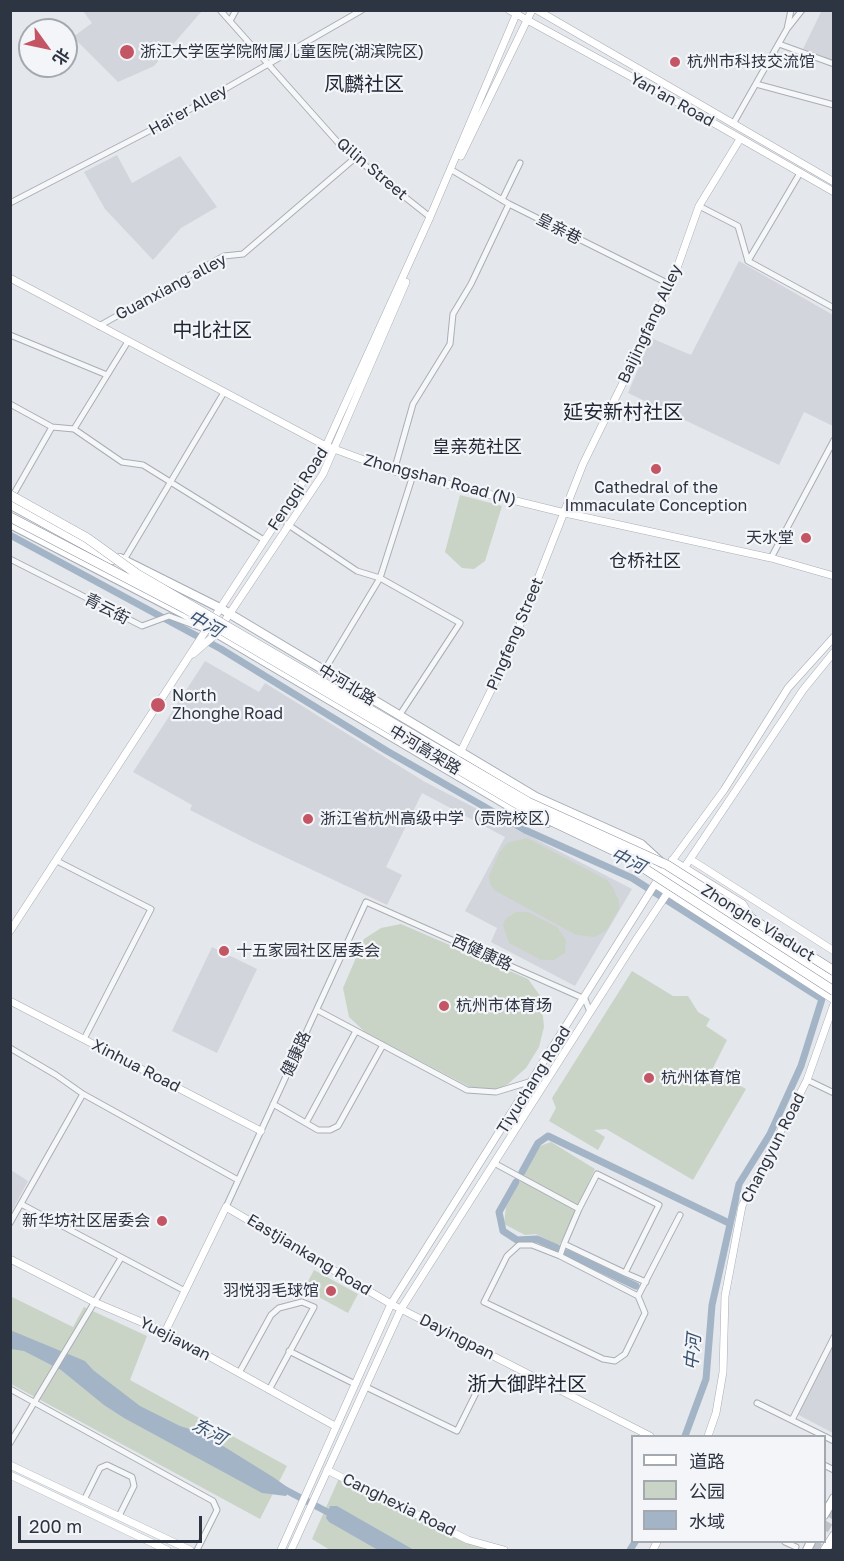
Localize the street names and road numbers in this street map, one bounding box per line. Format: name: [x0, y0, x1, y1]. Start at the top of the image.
street label: Yan'an Road: [627, 69, 717, 131]
street label: Hai'er Alley: [145, 81, 231, 139]
street label: Qilin Street: [333, 134, 411, 204]
street label: 皇亲巷: [533, 210, 585, 248]
street label: Guanxiang alley: [112, 250, 230, 324]
street label: Baijingfang Alley: [614, 262, 686, 386]
street label: Fengqi Road: [264, 444, 332, 534]
street label: Zhongshan Road (N): [361, 450, 519, 510]
street label: Pingfeng Street: [483, 575, 547, 693]
street label: 青云街: [81, 590, 133, 628]
street label: 中河北路: [315, 660, 379, 710]
street label: 中河高架路: [386, 721, 464, 779]
street label: Zhonghe Viaduct: [698, 880, 818, 966]
street label: 西健康路: [449, 931, 515, 975]
street label: Tiyuchang Road: [493, 1023, 575, 1137]
street label: 健康路: [277, 1028, 315, 1080]
street label: Xinhua Road: [89, 1036, 183, 1096]
street label: Changyun Road: [737, 1090, 809, 1206]
street label: Eastjiankang Road: [243, 1210, 375, 1300]
street label: Dayingpan: [416, 1310, 498, 1364]
street label: Yuejiawan: [136, 1313, 214, 1365]
street label: Canghexia Road: [339, 1469, 459, 1541]

